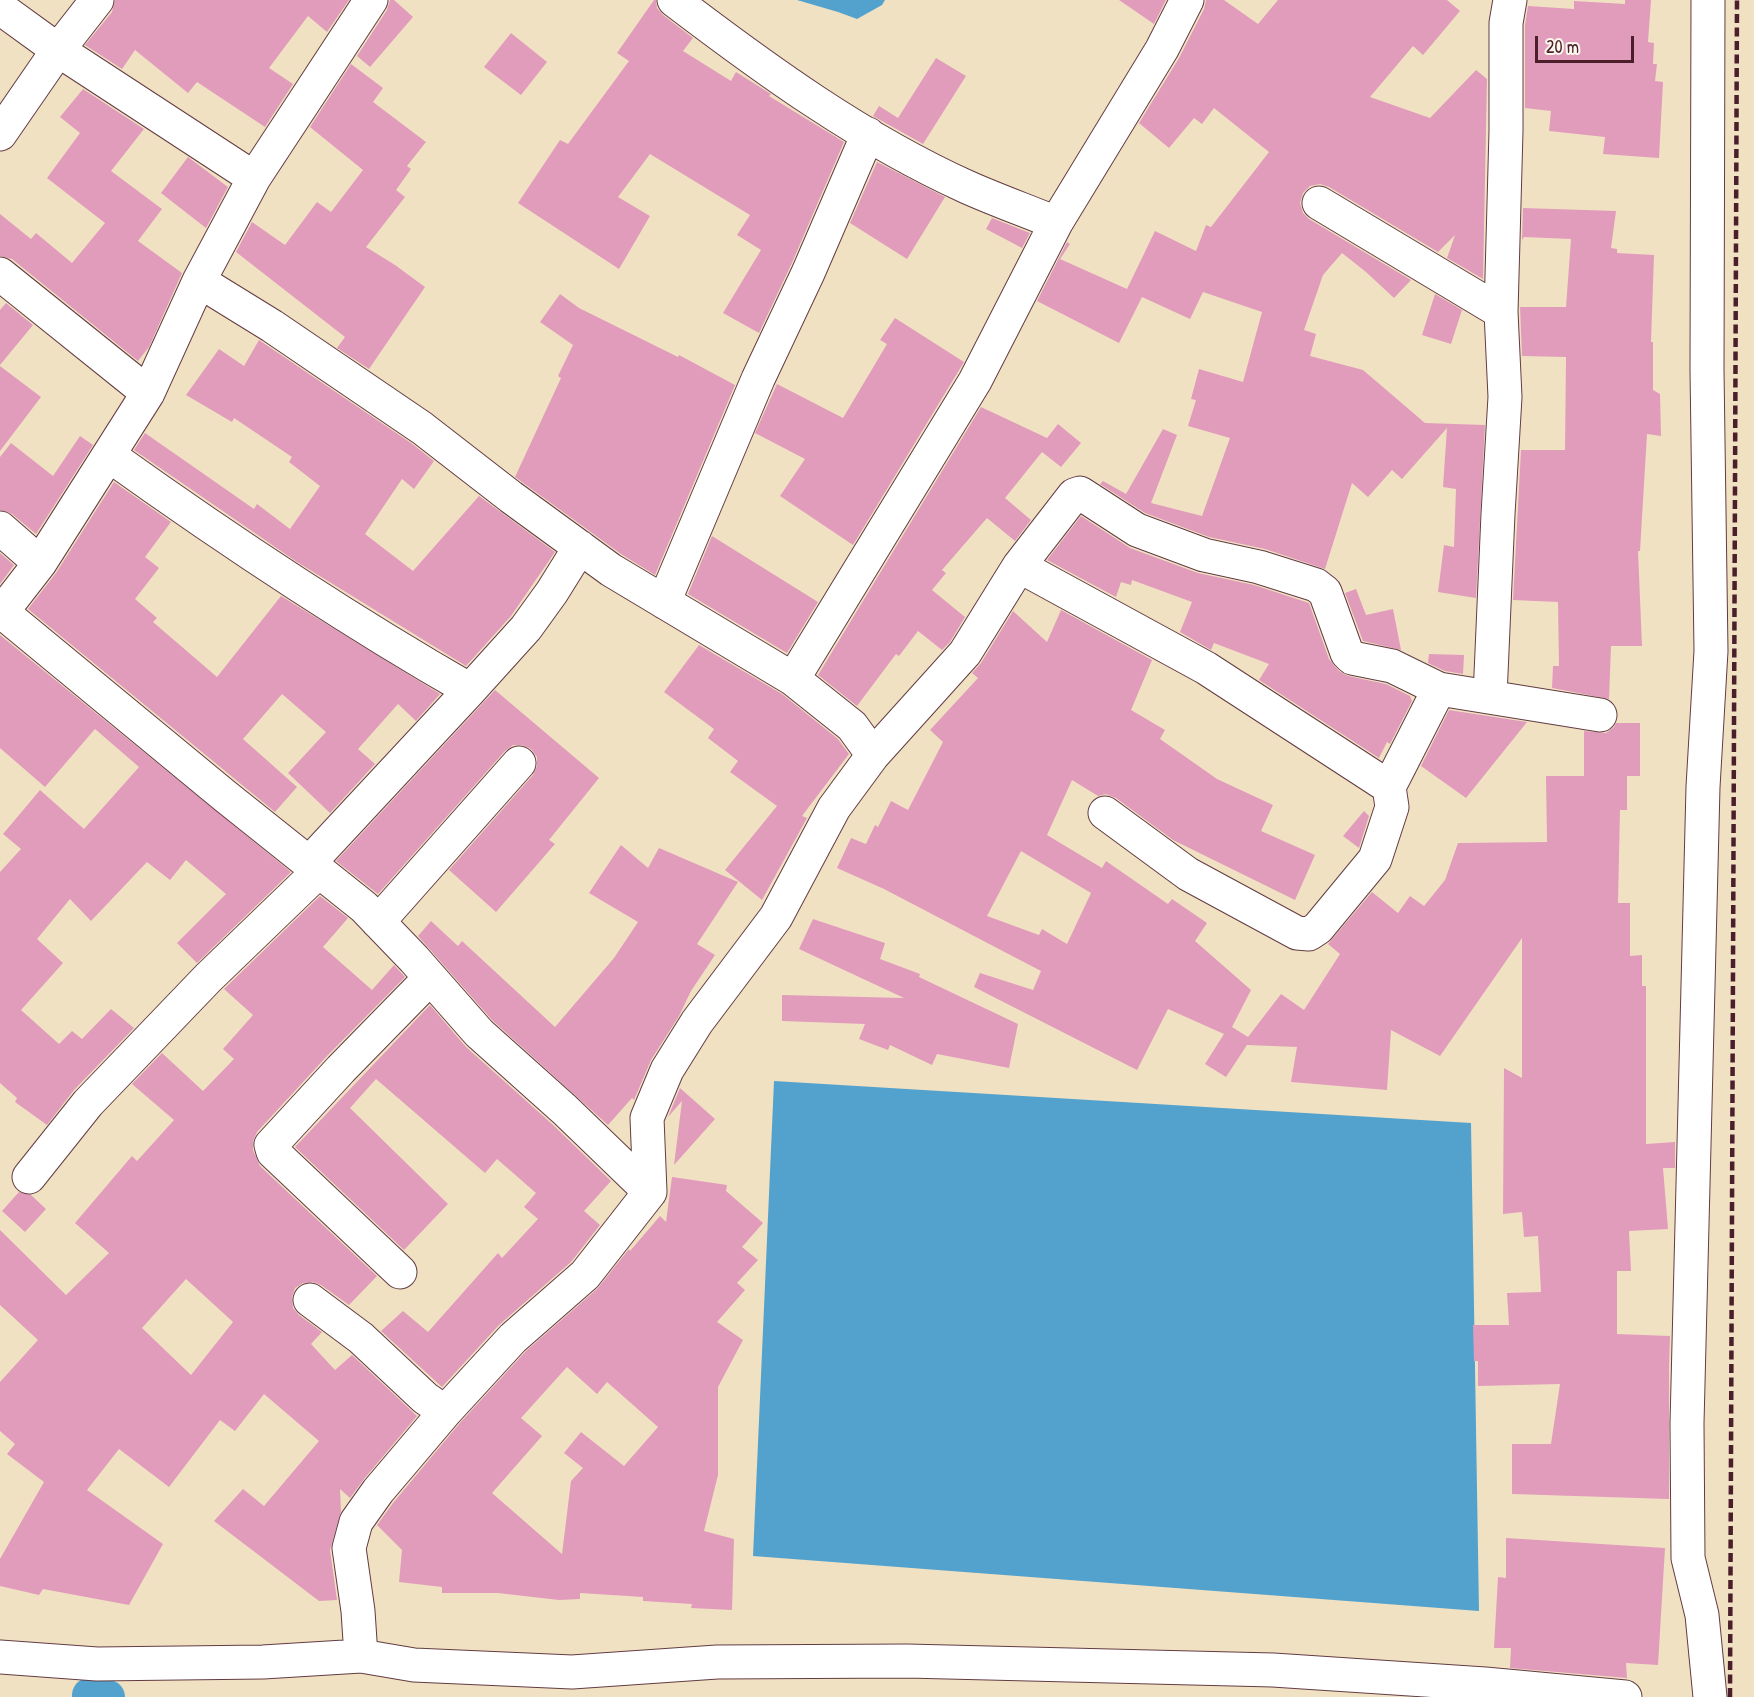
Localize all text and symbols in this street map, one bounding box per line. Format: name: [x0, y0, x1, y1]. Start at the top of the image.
scale bar: [1538, 24, 1637, 62]
text: 20 m: [1546, 34, 1579, 59]

